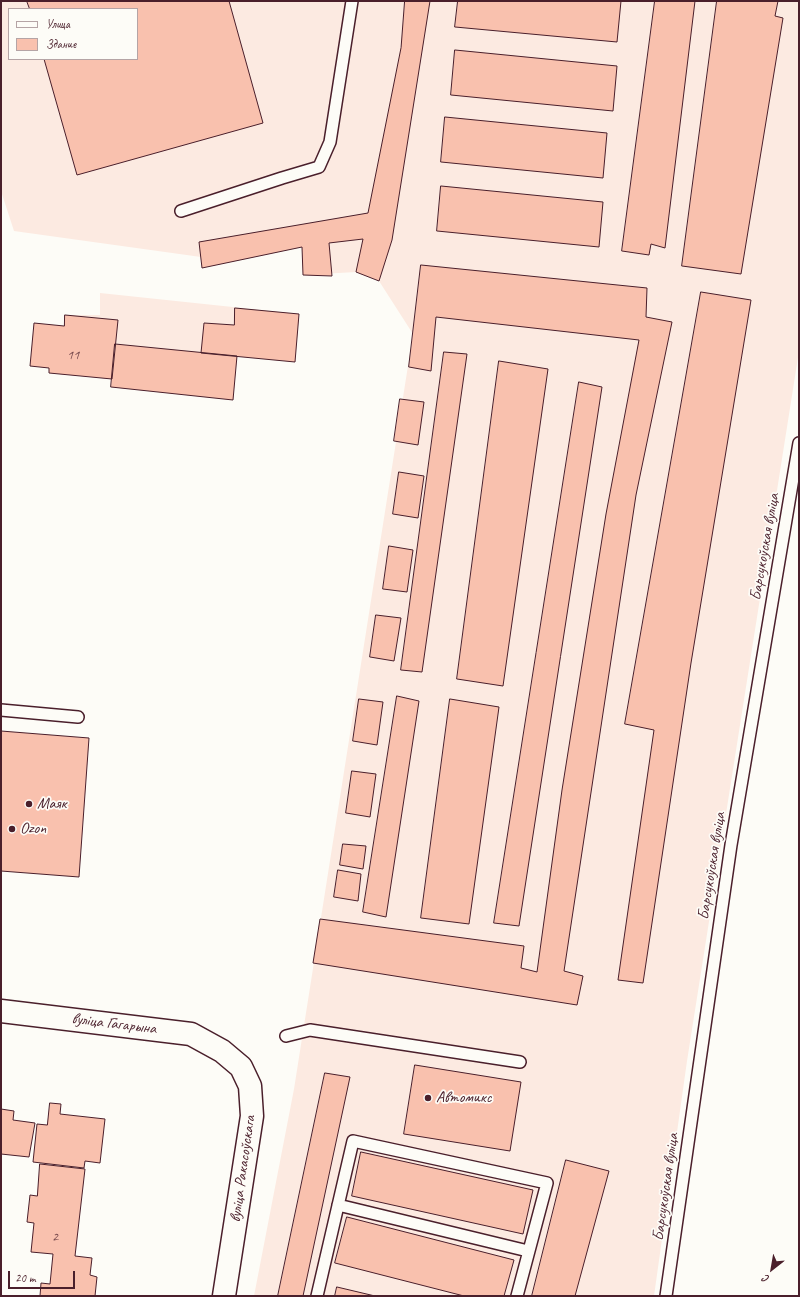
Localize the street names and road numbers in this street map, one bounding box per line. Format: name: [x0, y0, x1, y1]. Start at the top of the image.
street label: Барсукоўская вуліца: [746, 492, 784, 602]
street label: Барсукоўская вуліца: [694, 811, 730, 921]
street label: вуліца Гагарына: [71, 1009, 157, 1039]
street label: вуліца Ракасоўскага: [226, 1114, 260, 1224]
street label: Барсукоўская вуліца: [649, 1132, 683, 1242]

